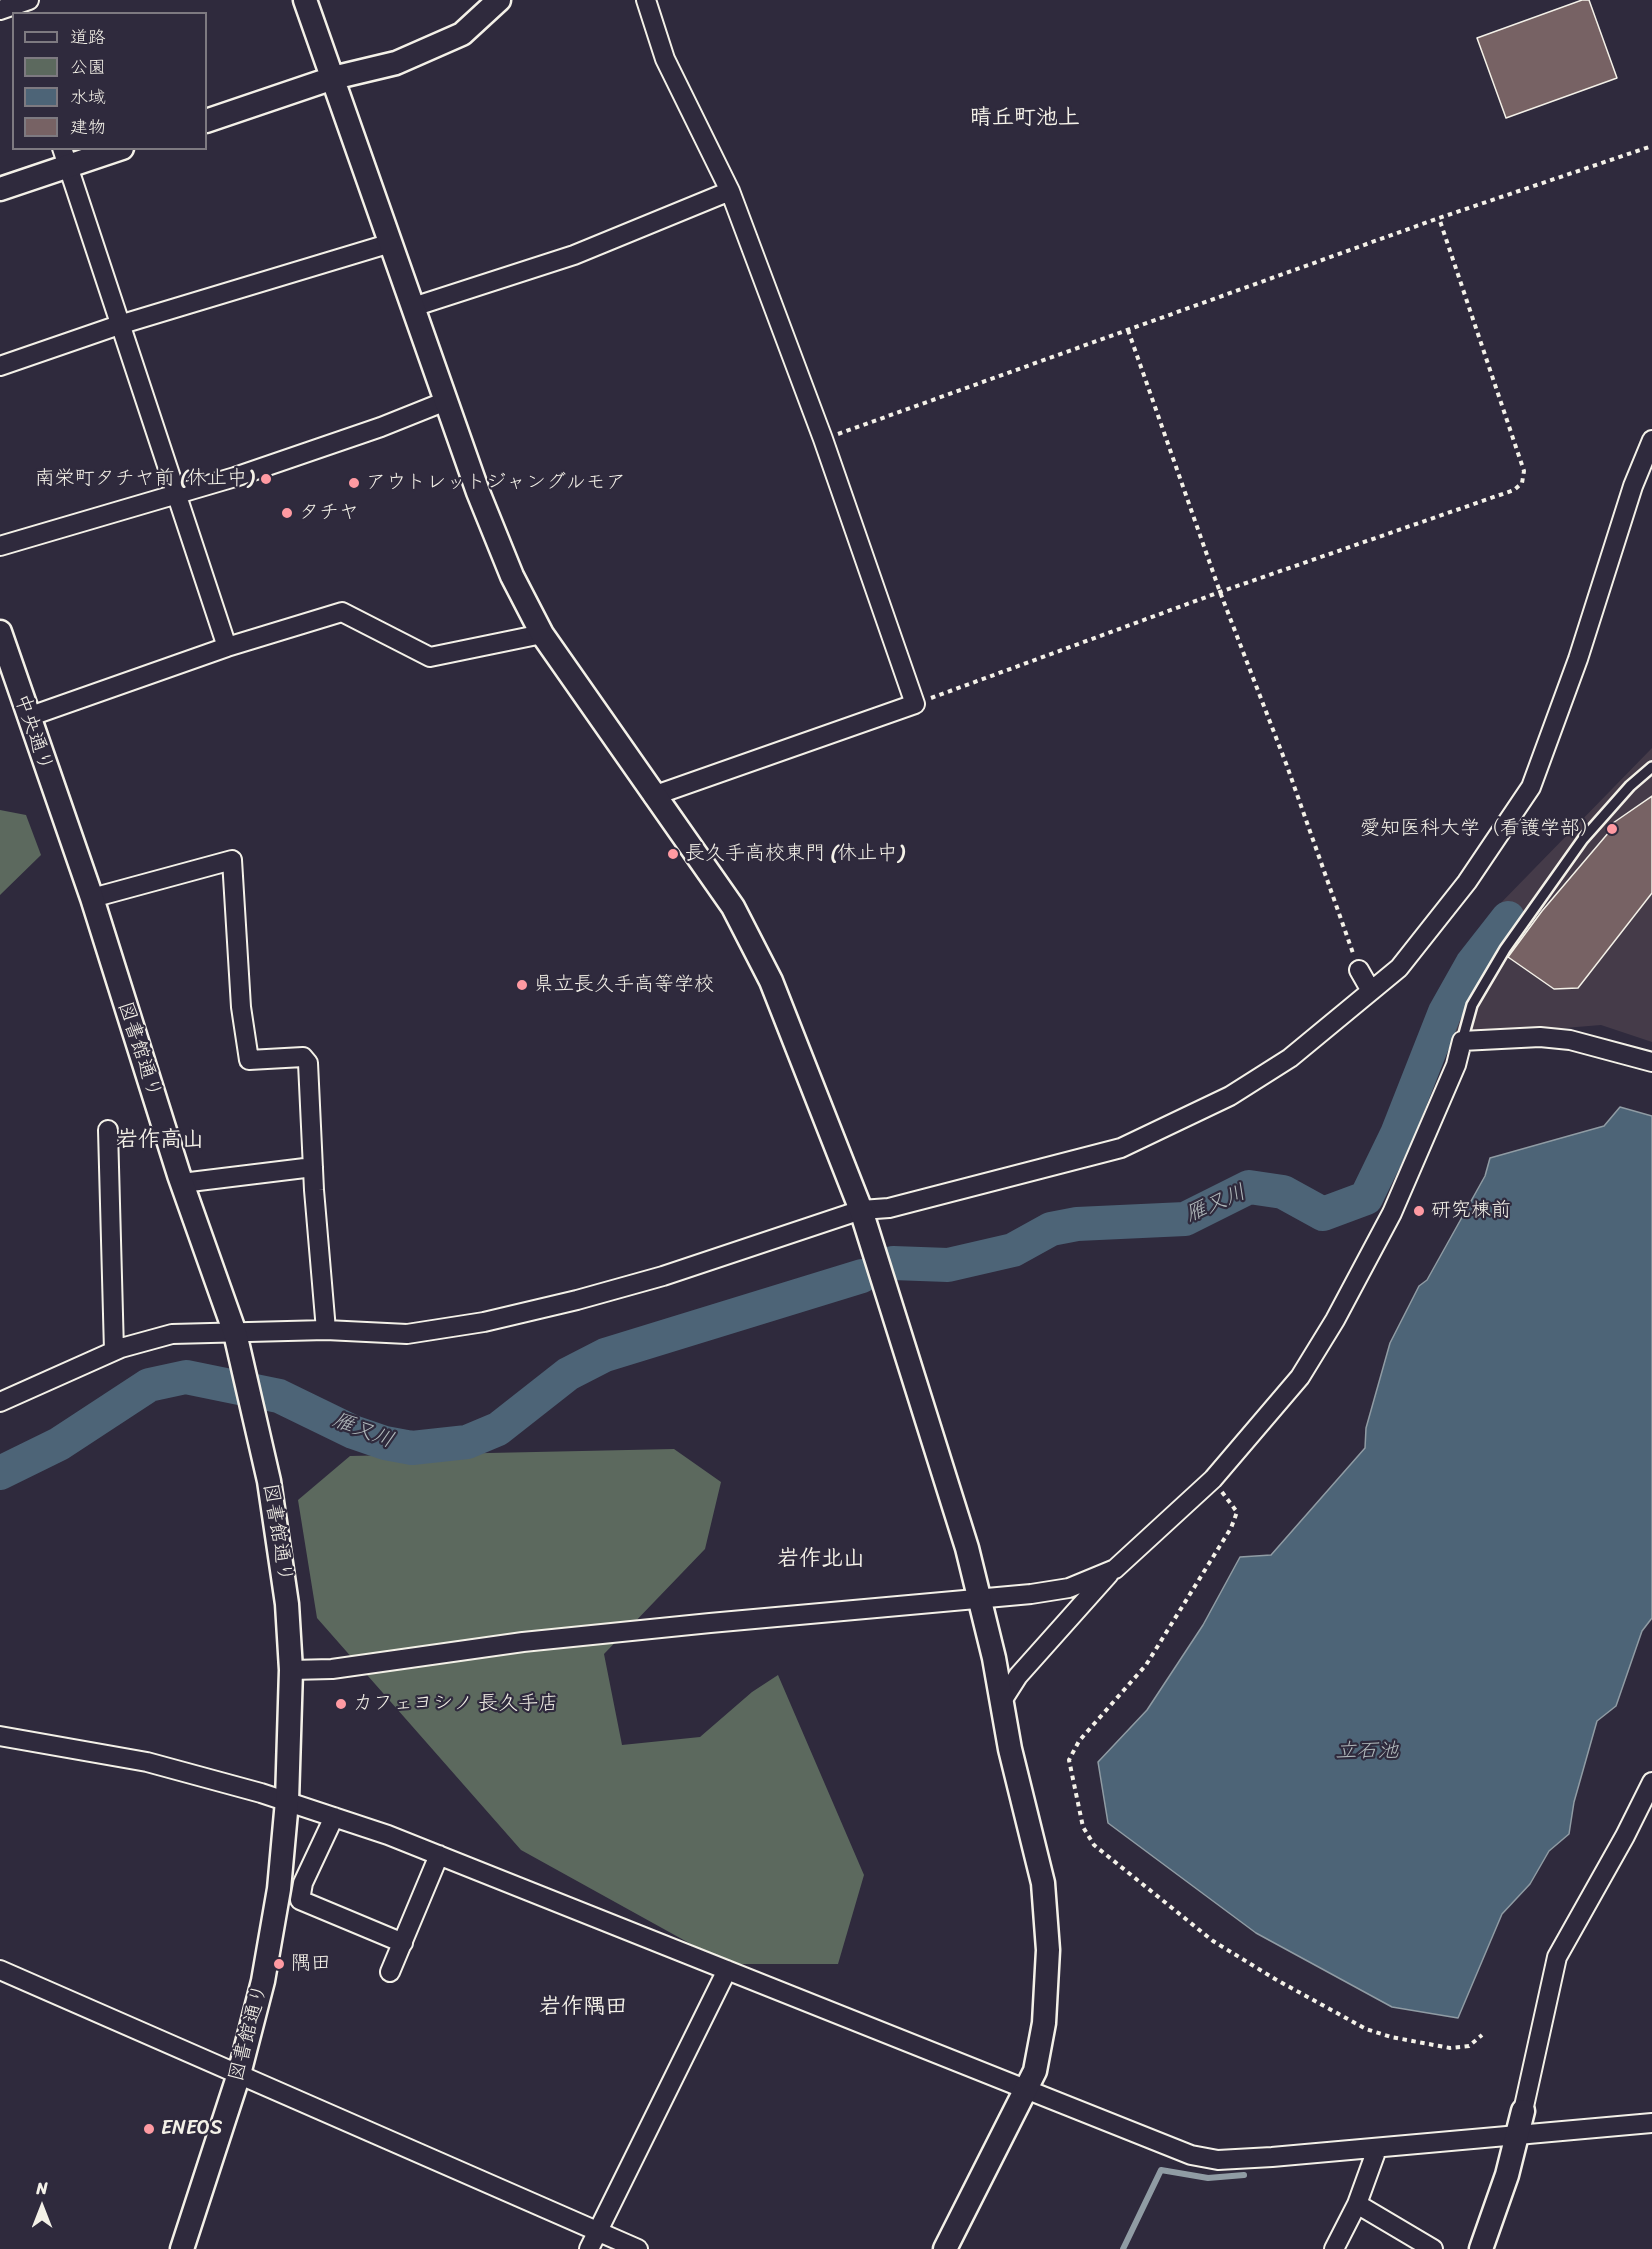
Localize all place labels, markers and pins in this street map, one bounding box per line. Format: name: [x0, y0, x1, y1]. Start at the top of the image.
place label: 南栄町タチヤ前 (休止中): [35, 467, 254, 491]
place label: アウトレットジャングルモア: [366, 471, 626, 495]
marker: 南栄町タチヤ前 (休止中): [259, 472, 273, 486]
marker: アウトレットジャングルモア: [347, 476, 361, 490]
place label: タチヤ: [299, 501, 359, 525]
marker: タチヤ: [280, 506, 294, 520]
place label: 愛知医科大学（看護学部）: [1360, 817, 1600, 841]
marker: 愛知医科大学（看護学部）: [1605, 822, 1619, 836]
place label: 長久手高校東門 (休止中): [685, 842, 904, 866]
marker: 長久手高校東門 (休止中): [666, 847, 680, 861]
place label: 県立長久手高等学校: [534, 973, 714, 997]
marker: 県立長久手高等学校: [515, 978, 529, 992]
place label: 研究棟前: [1431, 1199, 1511, 1223]
marker: 研究棟前: [1412, 1204, 1426, 1218]
place label: カフェヨシノ 長久手店: [353, 1692, 558, 1716]
marker: カフェヨシノ 長久手店: [334, 1697, 348, 1711]
place label: 隅田: [291, 1952, 331, 1976]
marker: 隅田: [272, 1957, 286, 1971]
place label: ENEOS: [161, 2117, 223, 2141]
marker: ENEOS: [142, 2122, 156, 2136]

